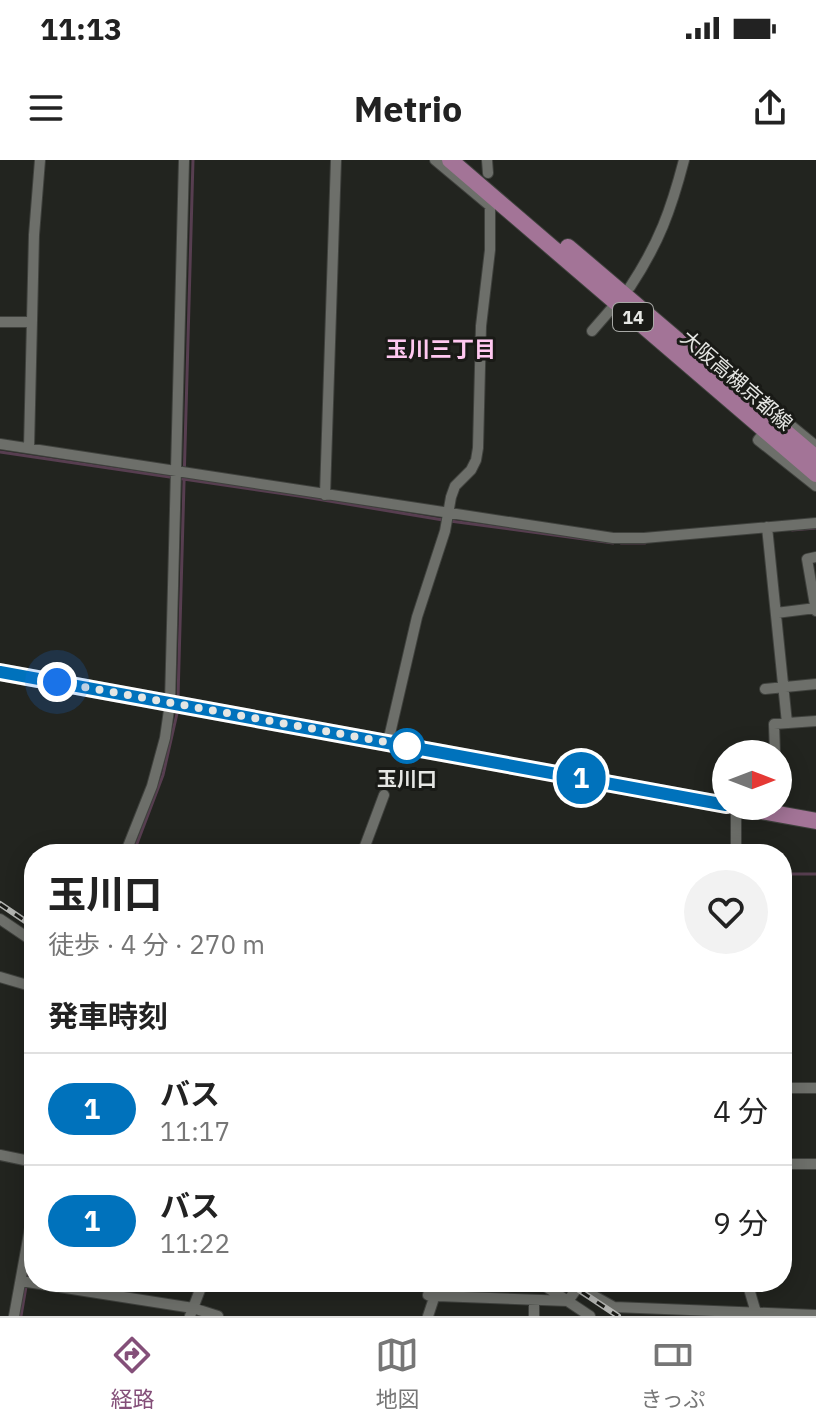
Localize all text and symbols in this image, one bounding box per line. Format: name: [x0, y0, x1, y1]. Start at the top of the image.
text: 11:13: [40, 9, 122, 48]
text: Metrio: [354, 85, 462, 132]
icon: menu: [24, 86, 68, 130]
icon: share: [748, 86, 792, 130]
road number: 14: [613, 303, 653, 331]
street label: 大阪高槻京都線: [675, 324, 799, 436]
district label: 玉川三丁目: [386, 334, 496, 363]
your location: [37, 662, 77, 702]
marker: 玉川口: [390, 729, 424, 763]
north arrow: [712, 740, 792, 820]
map controls: [712, 740, 792, 820]
line badge: 1: [555, 752, 607, 804]
text: 1: [573, 759, 589, 796]
place label: 玉川口: [377, 765, 437, 792]
text: 玉川口: [48, 869, 162, 918]
button: heart: [684, 870, 768, 954]
text: 徒歩 · 4 分 · 270 m: [48, 927, 265, 961]
text: 発車時刻: [48, 996, 168, 1035]
text: バス: [160, 1074, 220, 1113]
text: 1: [84, 1090, 100, 1127]
text: 4 分: [713, 1091, 768, 1130]
text: 11:17: [160, 1114, 230, 1148]
text: バス: [160, 1186, 220, 1225]
text: 1: [84, 1202, 100, 1239]
text: 9 分: [713, 1203, 768, 1242]
text: 11:22: [160, 1226, 230, 1260]
tab: 経路: [110, 1333, 154, 1413]
tab: 地図: [375, 1333, 419, 1413]
tab: きっぷ: [640, 1333, 706, 1413]

